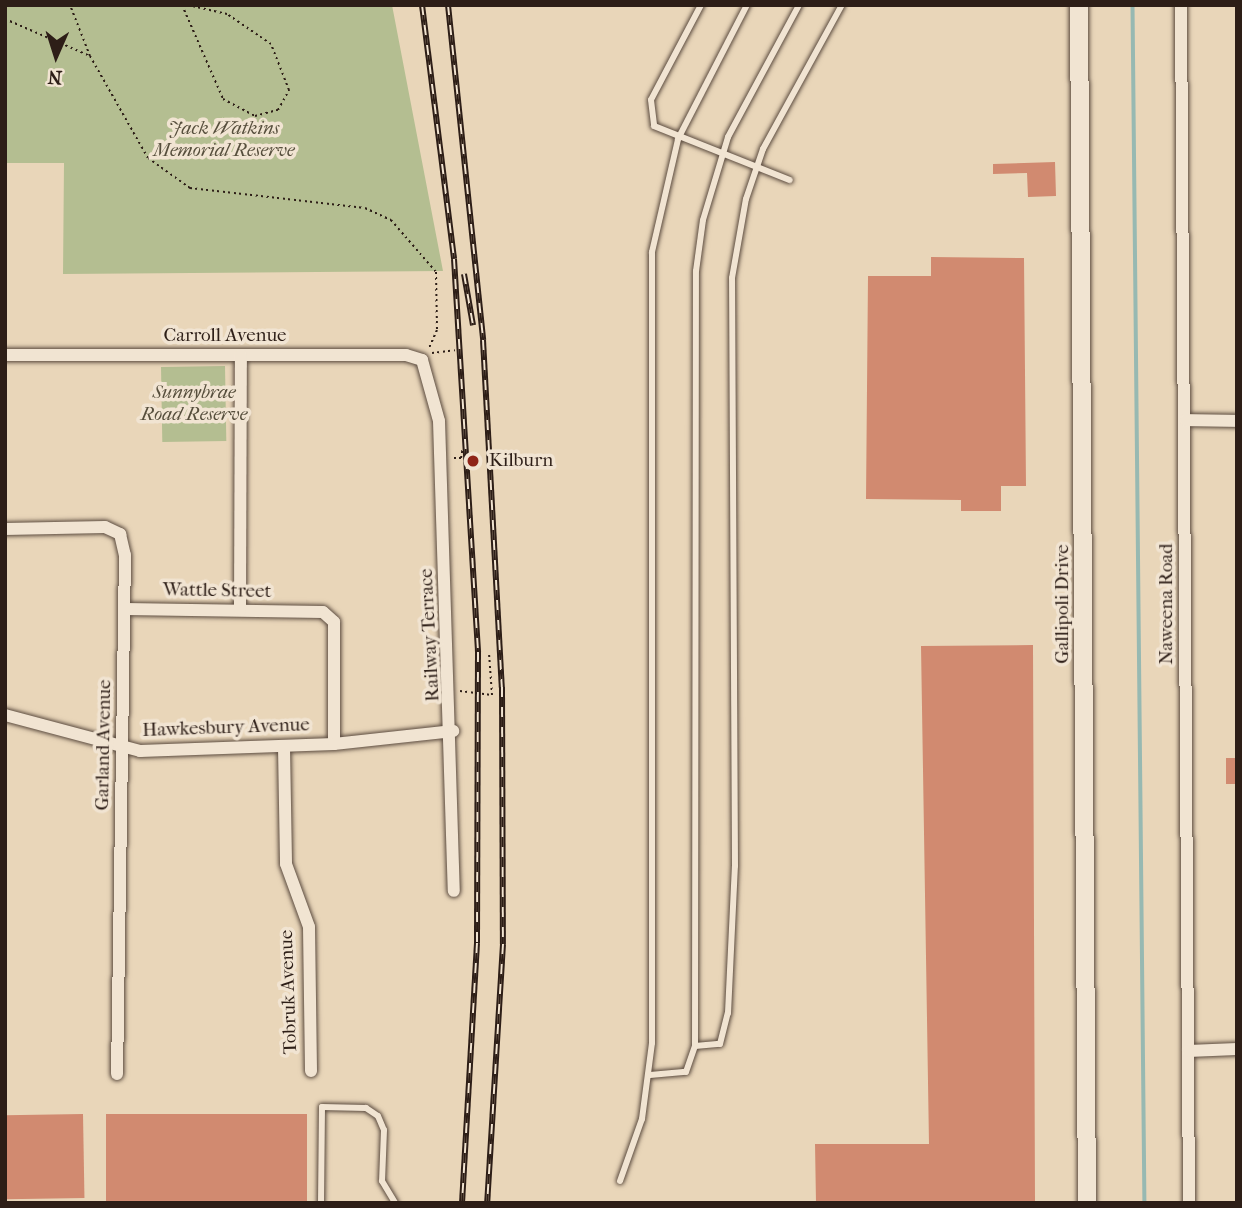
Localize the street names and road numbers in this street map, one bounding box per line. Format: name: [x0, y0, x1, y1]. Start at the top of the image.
street label: Carroll Avenue: [163, 325, 287, 347]
street label: Naweena Road: [1156, 543, 1178, 665]
street label: Gallipoli Drive: [1052, 544, 1074, 664]
street label: Railway Terrace: [415, 568, 445, 702]
street label: Wattle Street: [163, 579, 271, 603]
street label: Garland Avenue: [91, 679, 117, 811]
street label: Hawkesbury Avenue: [142, 714, 310, 742]
street label: Tobruk Avenue: [275, 929, 303, 1055]

